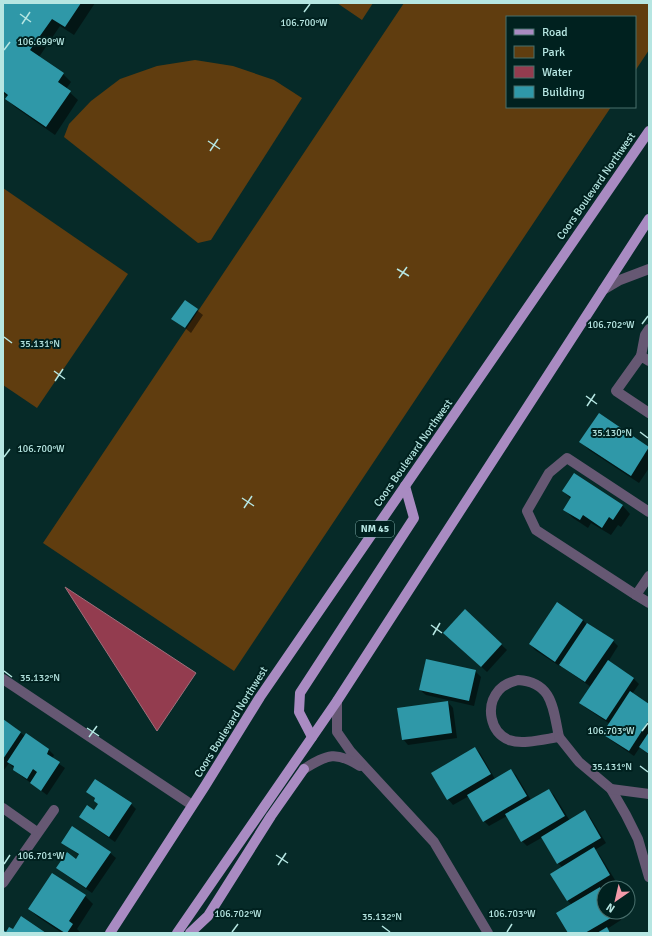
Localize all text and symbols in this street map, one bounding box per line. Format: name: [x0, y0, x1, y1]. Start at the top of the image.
legend: [506, 16, 636, 108]
text: 106.700°W: [280, 17, 328, 29]
text: Road: [542, 25, 568, 40]
text: 106.699°W: [17, 36, 65, 48]
text: Park: [542, 45, 565, 60]
text: Water: [542, 65, 573, 80]
text: Building: [542, 85, 585, 100]
street label: Coors Boulevard Northwest: [554, 130, 638, 242]
text: 106.702°W: [587, 319, 635, 331]
text: 35.131°N: [20, 338, 60, 350]
street label: Coors Boulevard Northwest: [371, 397, 455, 509]
text: 35.130°N: [592, 427, 632, 439]
text: 106.700°W: [17, 443, 65, 455]
road number: NM 45: [356, 521, 394, 537]
street label: Coors Boulevard Northwest: [192, 664, 271, 780]
text: 35.132°N: [20, 672, 60, 684]
text: 106.703°W: [587, 725, 635, 737]
text: 35.131°N: [592, 761, 632, 773]
text: 106.701°W: [17, 850, 65, 862]
north arrow: [596, 880, 636, 920]
text: N: [604, 900, 617, 915]
text: 106.702°W: [214, 908, 262, 920]
text: 106.703°W: [488, 908, 536, 920]
text: 35.132°N: [362, 911, 402, 923]

